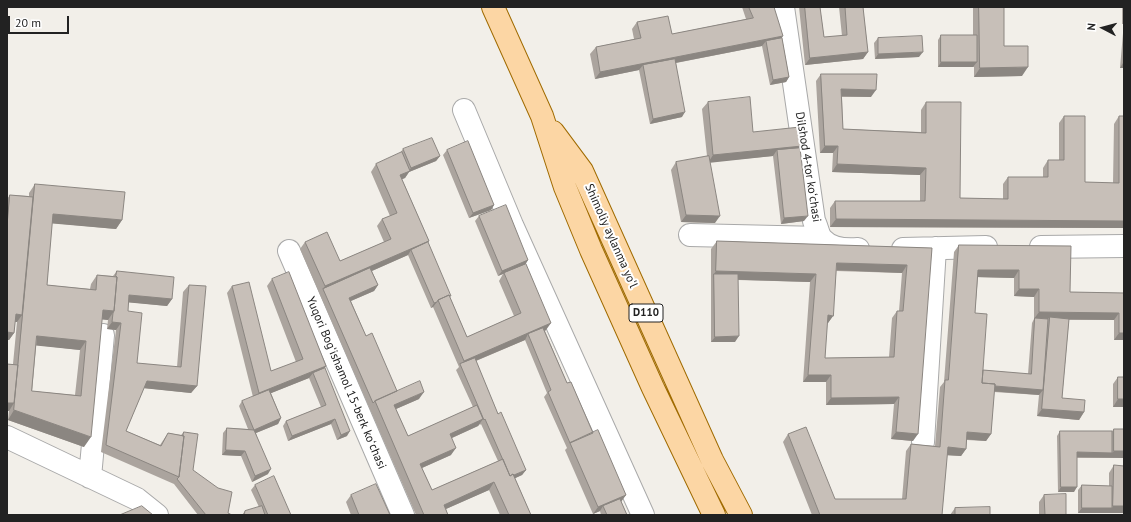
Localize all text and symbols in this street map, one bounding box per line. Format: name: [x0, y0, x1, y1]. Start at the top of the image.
scale bar: [10, 8, 71, 34]
north arrow: [1083, 8, 1123, 48]
text: 20 m: [15, 15, 41, 30]
text: N: [1084, 22, 1098, 31]
street label: Dilshod 4-tor koʻchasi: [792, 111, 824, 223]
street label: Shimoliy aylanma yoʻl: [582, 182, 640, 290]
street label: Yuqori Bogʻishamol 15-berk koʻchasi: [303, 295, 389, 471]
road number: D110: [629, 304, 663, 322]

